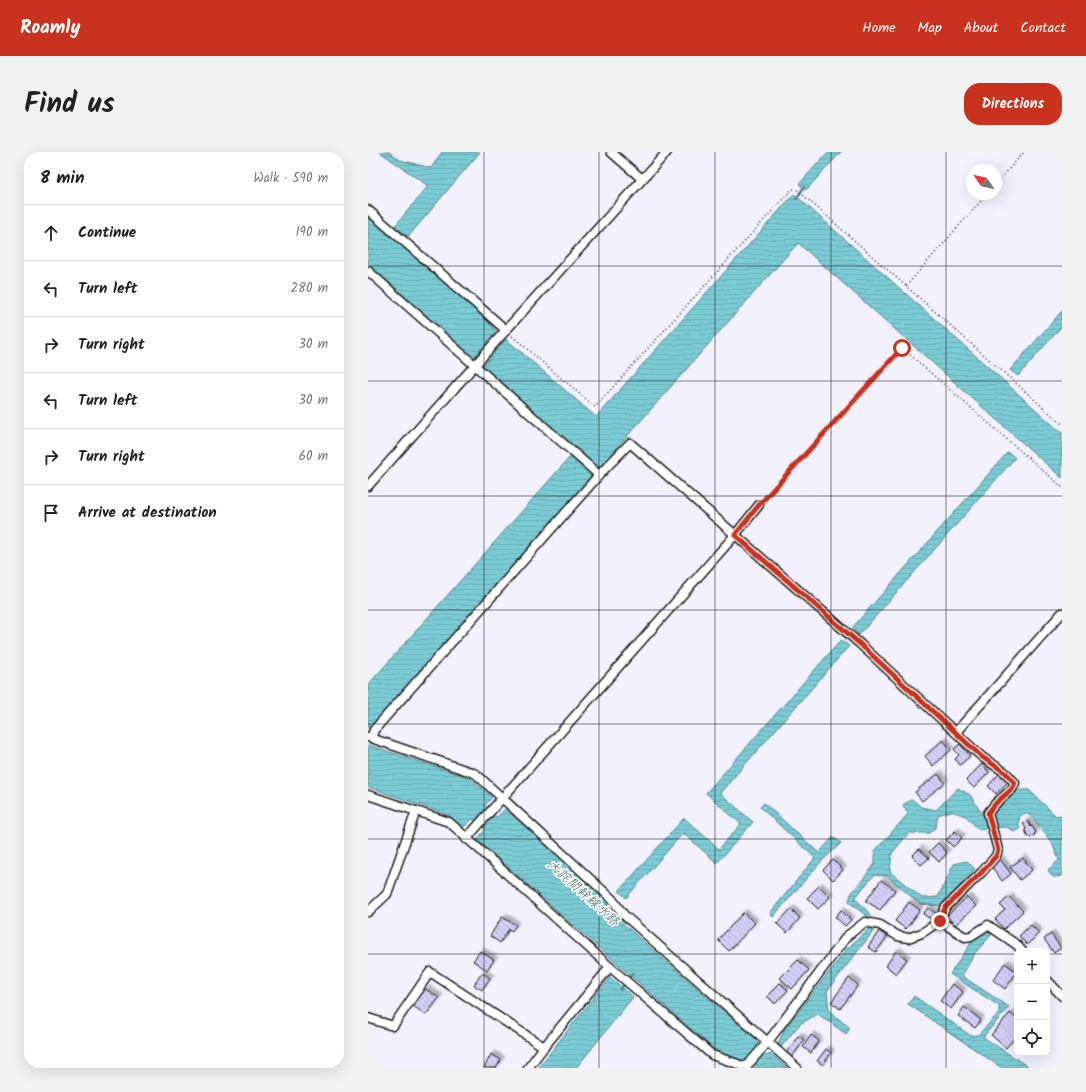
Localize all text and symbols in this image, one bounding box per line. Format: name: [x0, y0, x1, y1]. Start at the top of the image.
text: Roamly: [20, 13, 80, 43]
text: Home: [862, 17, 896, 39]
text: Map: [918, 17, 942, 39]
text: About: [964, 17, 998, 39]
text: Contact: [1020, 17, 1066, 39]
text: Find us: [24, 82, 115, 127]
button: Directions: [964, 83, 1062, 125]
north arrow: [966, 164, 1002, 200]
text: 8 min: [40, 165, 84, 192]
text: Walk · 590 m: [254, 168, 328, 189]
text: Continue: [78, 221, 136, 245]
icon: ahead: [40, 222, 62, 244]
text: 190 m: [296, 222, 328, 243]
text: Turn left: [78, 277, 138, 301]
icon: left: [40, 278, 62, 300]
text: 280 m: [291, 278, 328, 299]
text: Turn right: [78, 333, 145, 357]
icon: right: [40, 334, 62, 356]
text: 30 m: [299, 334, 328, 355]
route start: [893, 339, 911, 357]
text: Turn left: [78, 389, 138, 413]
icon: left: [40, 390, 62, 412]
text: 30 m: [299, 390, 328, 411]
text: Turn right: [78, 445, 145, 469]
icon: right: [40, 446, 62, 468]
text: 60 m: [299, 446, 328, 467]
text: Arrive at destination: [78, 501, 217, 525]
icon: arrive: [40, 502, 62, 524]
water label: 大詫間幹線水路: [542, 855, 625, 932]
route end: [931, 912, 949, 930]
map controls: [1014, 948, 1050, 1056]
button: +: [1014, 948, 1050, 984]
button: −: [1014, 984, 1050, 1020]
button: locate: [1014, 1020, 1050, 1056]

